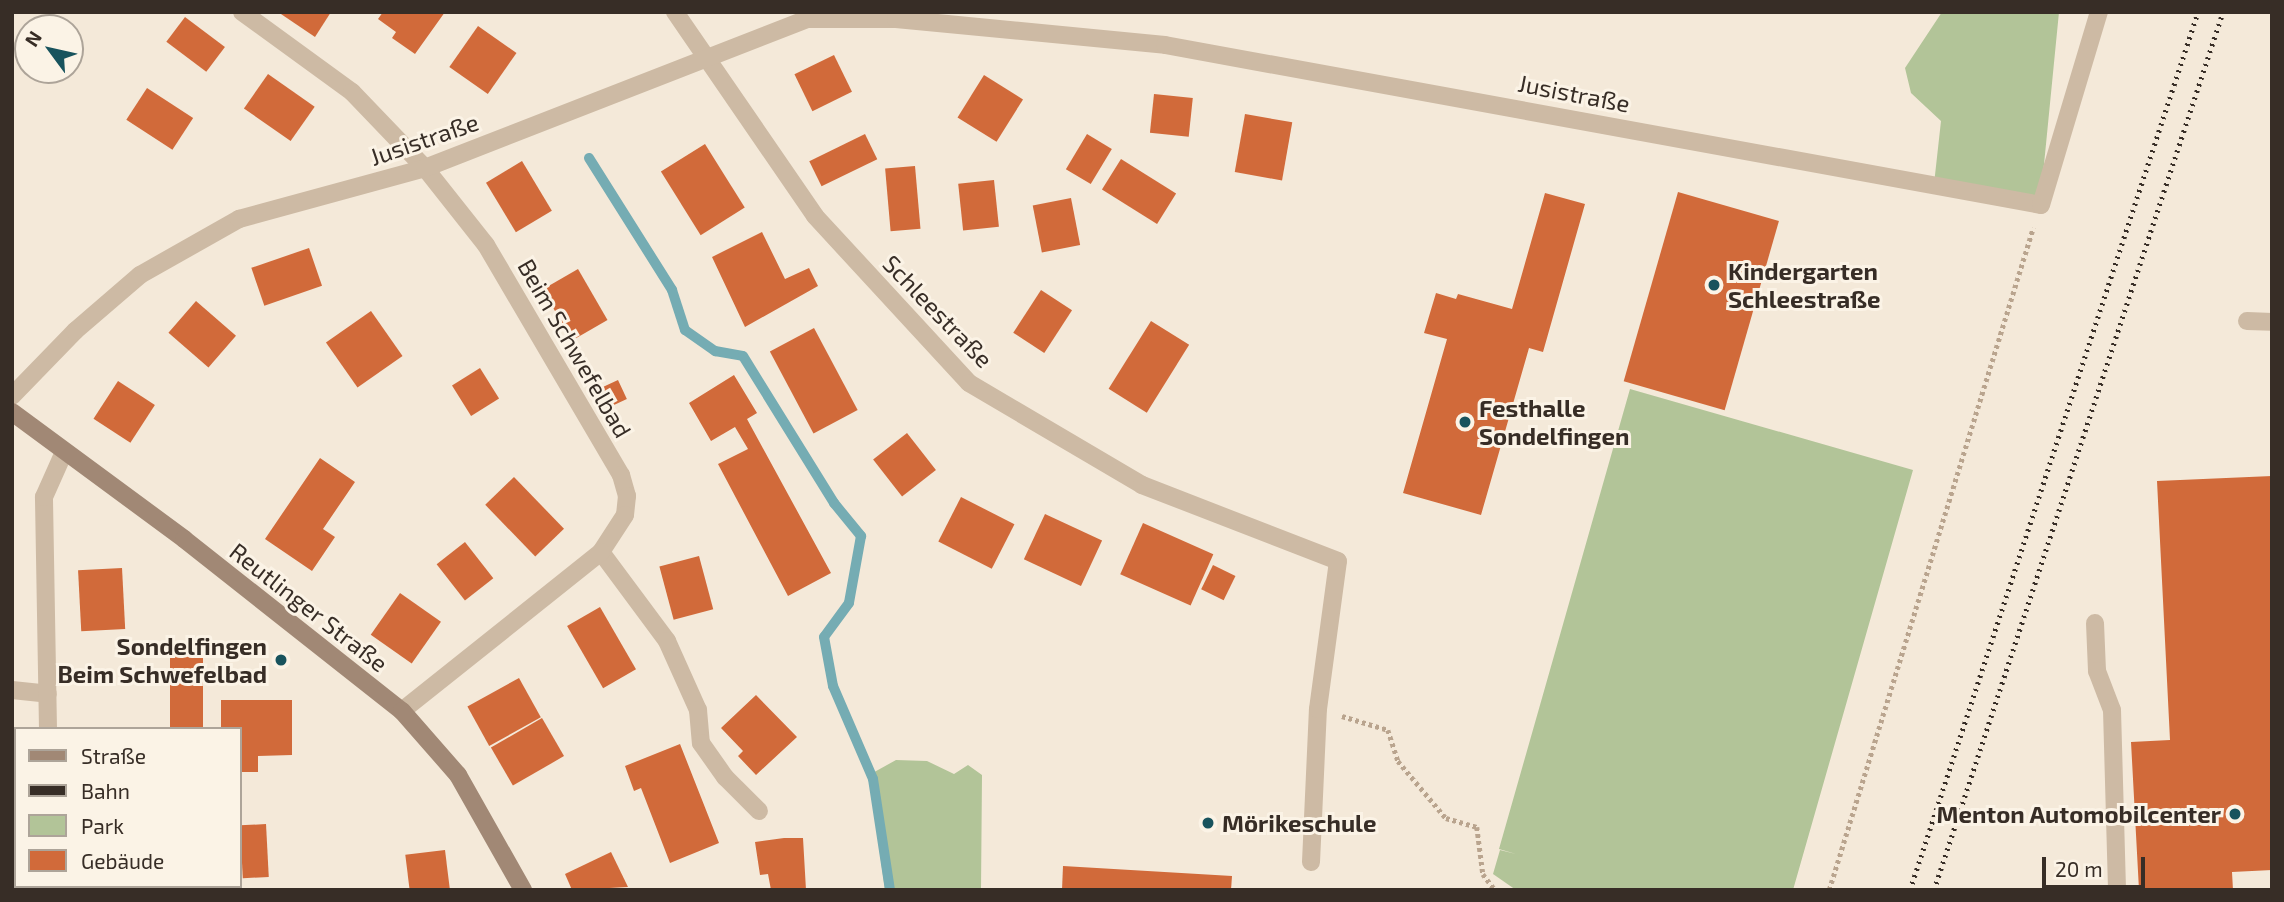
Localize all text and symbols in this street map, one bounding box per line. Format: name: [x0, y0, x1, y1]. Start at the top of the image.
north arrow: [14, 14, 84, 84]
text: N: [19, 26, 46, 50]
street label: Jusistraße: [1516, 68, 1632, 118]
street label: Jusistraße: [366, 107, 482, 171]
street label: Schleestraße: [877, 249, 999, 373]
street label: Beim Schwefelbad: [512, 254, 638, 442]
place label: Kindergarten Schleestraße: [1728, 257, 1881, 313]
marker: Kindergarten Schleestraße: [1706, 277, 1722, 293]
place label: Festhalle Sondelfingen: [1479, 394, 1629, 450]
marker: Festhalle Sondelfingen: [1457, 414, 1473, 430]
street label: Reutlinger Straße: [224, 536, 394, 678]
place label: Sondelfingen Beim Schwefelbad: [57, 632, 267, 688]
marker: Sondelfingen Beim Schwefelbad: [273, 652, 289, 668]
legend: [14, 727, 242, 888]
text: Straße: [81, 743, 146, 768]
text: Bahn: [81, 778, 130, 803]
place label: Menton Automobilcenter: [1936, 800, 2221, 828]
marker: Menton Automobilcenter: [2227, 806, 2243, 822]
place label: Mörikeschule: [1222, 809, 1377, 837]
text: Park: [81, 813, 124, 838]
marker: Mörikeschule: [1200, 815, 1216, 831]
scale bar: [2046, 842, 2149, 886]
text: Gebäude: [81, 848, 164, 873]
text: 20 m: [2055, 856, 2103, 881]

